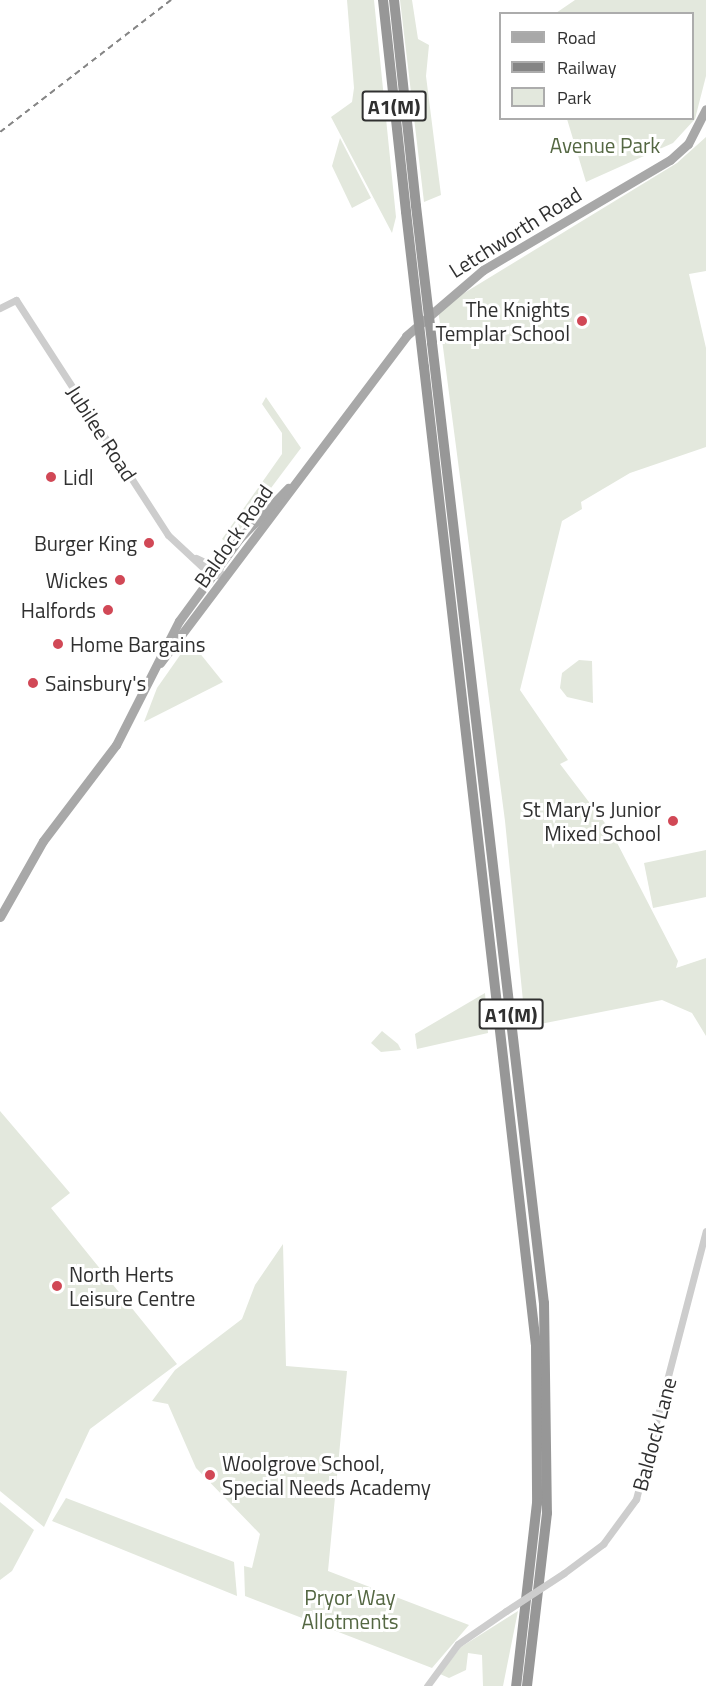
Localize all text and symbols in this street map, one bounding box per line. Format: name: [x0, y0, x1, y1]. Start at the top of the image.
legend: [499, 12, 694, 120]
text: Road: [557, 24, 596, 51]
text: Railway: [557, 54, 616, 81]
text: Park: [557, 84, 591, 111]
road number: A1(M): [361, 89, 427, 123]
park label: Avenue Park: [550, 132, 660, 158]
street label: Letchworth Road: [444, 181, 586, 283]
place label: The Knights Templar School: [436, 296, 570, 346]
marker: The Knights Templar School: [575, 314, 589, 328]
street label: Jubilee Road: [62, 380, 142, 486]
place label: Lidl: [63, 464, 94, 490]
marker: Lidl: [44, 470, 58, 484]
street label: Baldock Road: [188, 480, 278, 592]
place label: Burger King: [34, 530, 137, 556]
marker: Burger King: [142, 536, 156, 550]
place label: Wickes: [45, 567, 108, 593]
marker: Wickes: [113, 573, 127, 587]
place label: Halfords: [21, 597, 96, 623]
marker: Halfords: [101, 603, 115, 617]
place label: Home Bargains: [70, 631, 205, 657]
marker: Home Bargains: [51, 637, 65, 651]
place label: Sainsbury's: [45, 670, 146, 696]
marker: Sainsbury's: [26, 676, 40, 690]
place label: St Mary's Junior Mixed School: [522, 796, 661, 846]
marker: St Mary's Junior Mixed School: [666, 814, 680, 828]
road number: A1(M): [478, 997, 544, 1031]
place label: North Herts Leisure Centre: [69, 1261, 195, 1311]
marker: North Herts Leisure Centre: [50, 1279, 64, 1293]
street label: Baldock Lane: [627, 1374, 681, 1494]
place label: Woolgrove School, Special Needs Academy: [222, 1450, 431, 1500]
marker: Woolgrove School, Special Needs Academy: [203, 1468, 217, 1482]
park label: Pryor Way Allotments: [301, 1584, 399, 1634]

